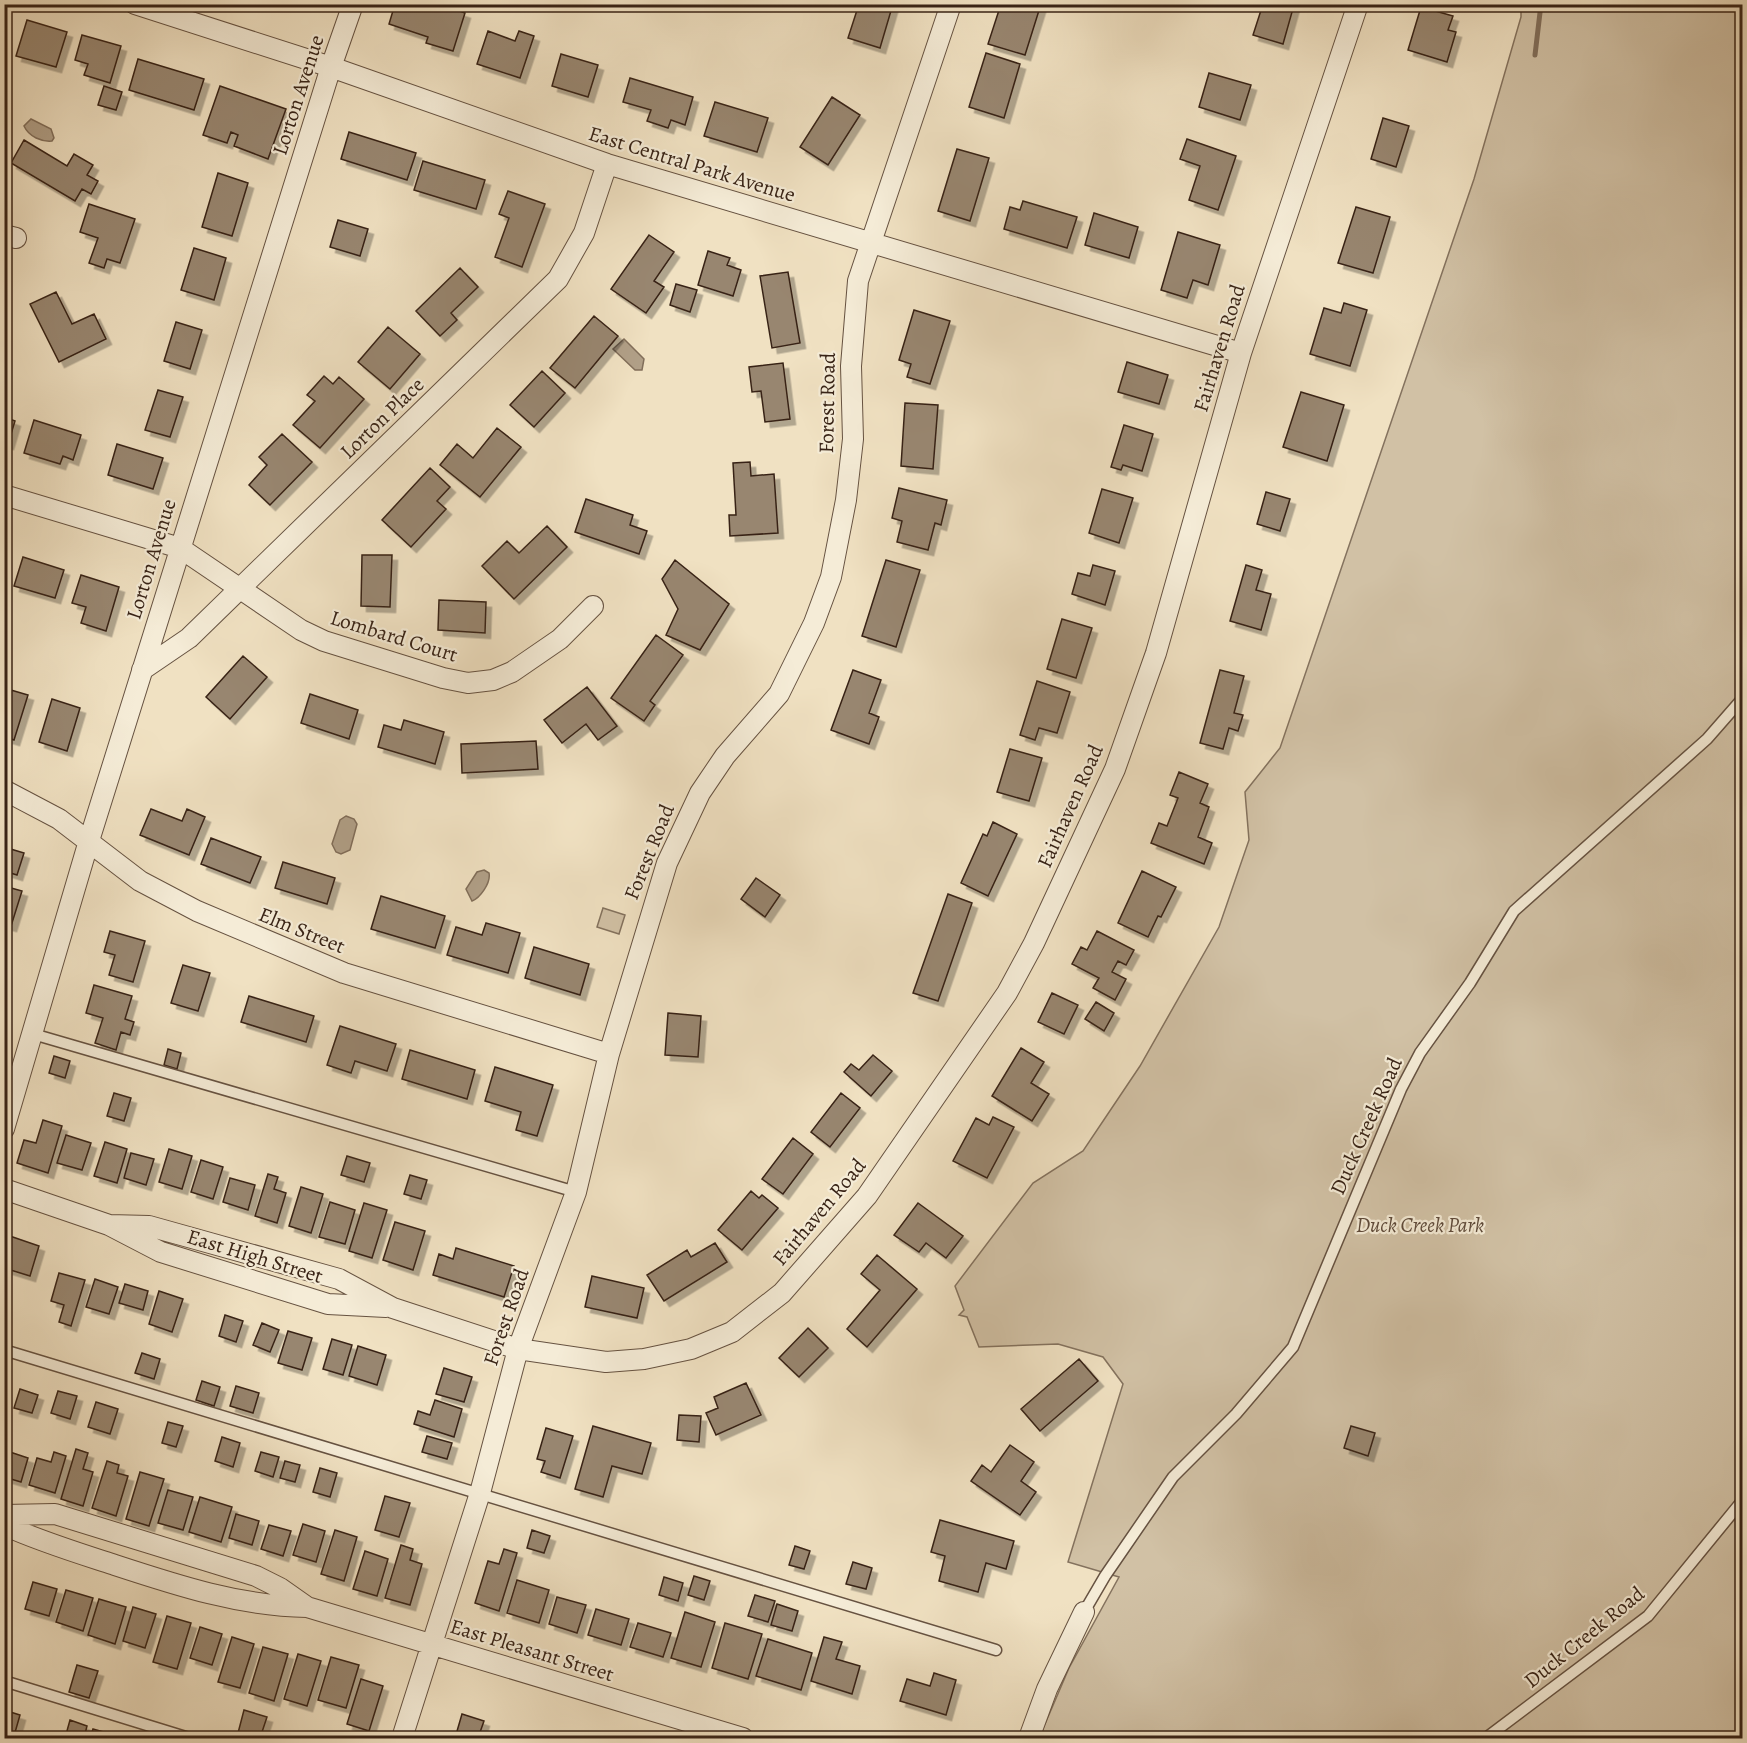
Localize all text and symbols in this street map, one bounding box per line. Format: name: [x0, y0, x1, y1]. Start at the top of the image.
street label: Lorton Avenue: [265, 31, 331, 159]
street label: East Central Park Avenue: [585, 119, 799, 209]
street label: Fairhaven Road: [1186, 280, 1252, 415]
street label: Forest Road: [812, 352, 842, 454]
street label: Lorton Place: [334, 371, 430, 465]
street label: Lorton Avenue: [119, 495, 183, 623]
street label: Lombard Court: [327, 603, 461, 669]
street label: Fairhaven Road: [1030, 739, 1110, 872]
street label: Forest Road: [617, 799, 681, 904]
street label: Elm Street: [255, 900, 349, 960]
street label: Duck Creek Road: [1323, 1052, 1409, 1199]
street label: Fairhaven Road: [766, 1152, 873, 1272]
park label: Duck Creek Park: [1356, 1211, 1484, 1239]
street label: East High Street: [184, 1222, 326, 1290]
street label: Forest Road: [476, 1264, 536, 1369]
street label: Duck Creek Road: [1518, 1579, 1651, 1694]
street label: East Pleasant Street: [447, 1612, 617, 1688]

